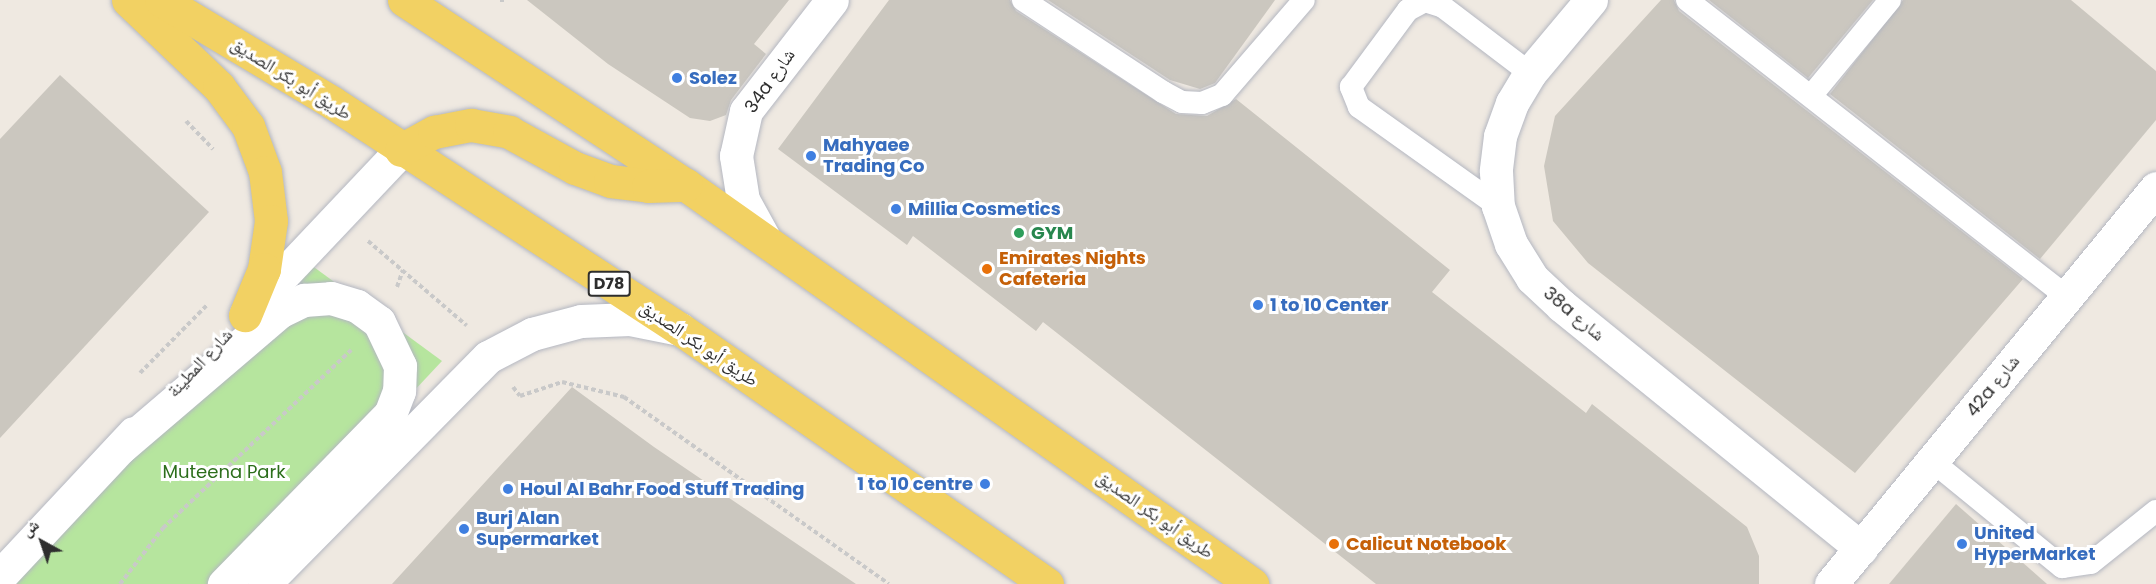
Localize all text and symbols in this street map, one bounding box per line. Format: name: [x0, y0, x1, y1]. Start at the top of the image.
street label: طريق أبو بكر الصديق: [227, 33, 355, 125]
street label: 34a شارع: [740, 45, 800, 117]
place label: Solez: [689, 67, 737, 89]
marker: Solez: [670, 71, 684, 85]
place label: Mahyaee Trading Co: [823, 135, 924, 178]
marker: Mahyaee Trading Co: [804, 149, 818, 163]
place label: Millia Cosmetics: [908, 198, 1061, 220]
marker: Millia Cosmetics: [889, 202, 903, 216]
place label: GYM: [1031, 222, 1073, 244]
marker: GYM: [1012, 226, 1026, 240]
place label: Emirates Nights Cafeteria: [999, 248, 1146, 290]
marker: Emirates Nights Cafeteria: [980, 262, 994, 276]
road number: D78: [586, 271, 632, 297]
street label: 38a شارع: [1539, 282, 1609, 346]
place label: 1 to 10 Center: [1270, 294, 1389, 316]
street label: طريق أبو بكر الصديق: [636, 297, 762, 391]
marker: 1 to 10 Center: [1251, 298, 1265, 312]
street label: شارع المطينة: [163, 324, 237, 402]
street label: 42a شارع: [1962, 351, 2024, 421]
park label: Muteena Park: [163, 461, 285, 483]
street label: طريق أبو بكر الصديق: [1092, 467, 1218, 563]
place label: 1 to 10 centre: [857, 473, 973, 495]
marker: 1 to 10 centre: [978, 477, 992, 491]
place label: Houl Al Bahr Food Stuff Trading: [520, 478, 805, 500]
marker: Houl Al Bahr Food Stuff Trading: [501, 482, 515, 496]
place label: Burj Alan Supermarket: [476, 508, 599, 550]
north arrow: [12, 512, 72, 572]
text: ش: [16, 514, 44, 542]
marker: Burj Alan Supermarket: [457, 522, 471, 536]
place label: United HyperMarket: [1974, 523, 2096, 566]
place label: Calicut Notebook: [1346, 533, 1506, 555]
marker: Calicut Notebook: [1327, 537, 1341, 551]
marker: United HyperMarket: [1955, 537, 1969, 551]

